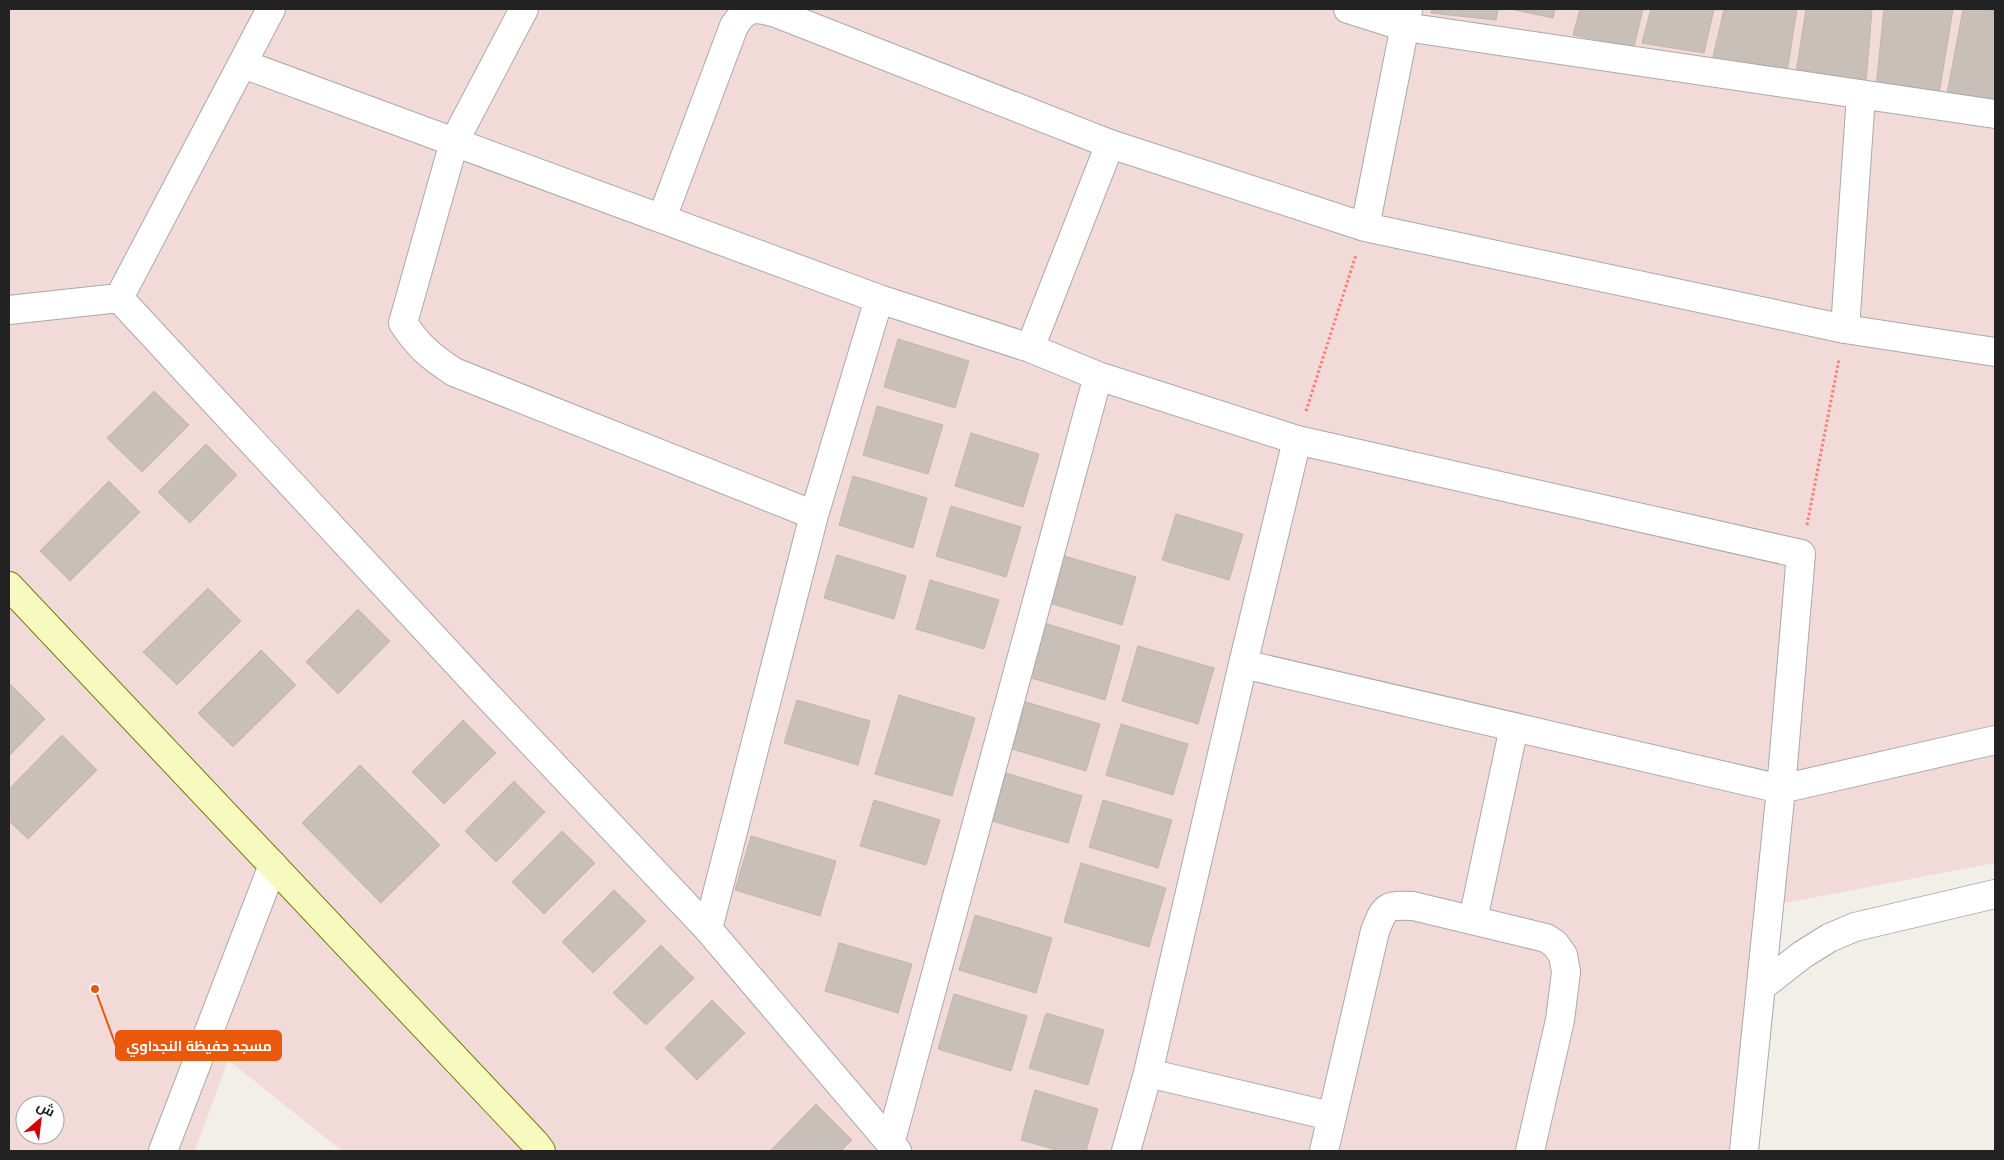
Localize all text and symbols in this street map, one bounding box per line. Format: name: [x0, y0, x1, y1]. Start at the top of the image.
callout: مسجد حفيظة النجداوي: [116, 1031, 281, 1060]
text: مسجد حفيظة النجداوي: [126, 1037, 272, 1057]
north arrow: [15, 1095, 65, 1145]
text: ش: [33, 1096, 58, 1122]

